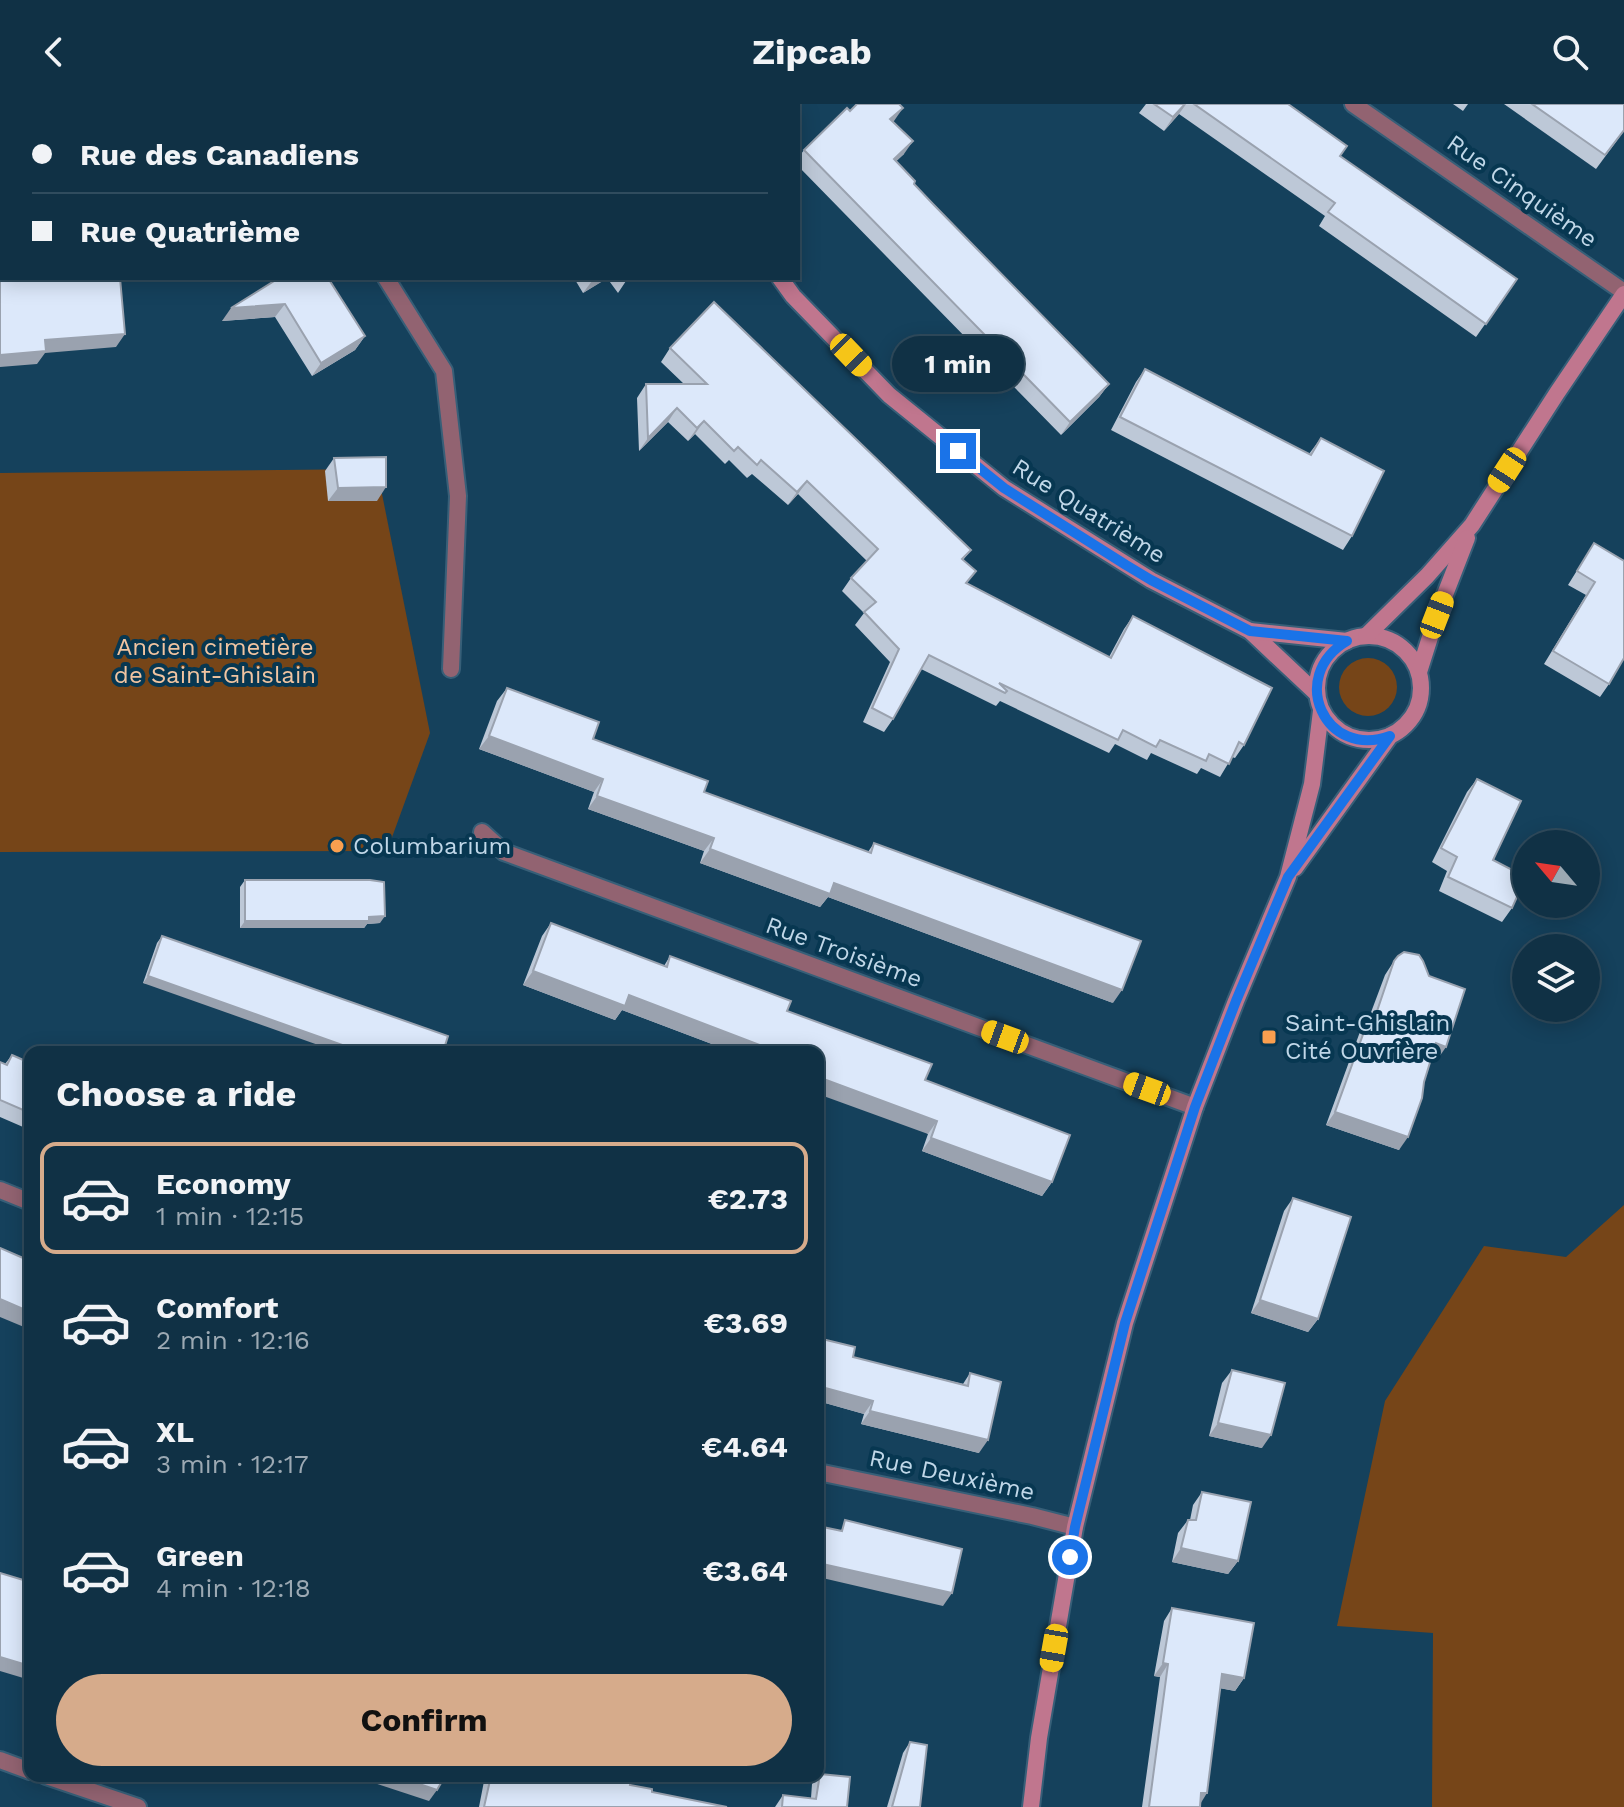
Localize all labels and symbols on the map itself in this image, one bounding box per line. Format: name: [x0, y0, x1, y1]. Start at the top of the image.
street label: Rue Cinquième: [1441, 129, 1603, 253]
car: [826, 329, 876, 381]
callout: 1 min: [892, 335, 1024, 391]
route end: [940, 433, 976, 469]
car: [1484, 443, 1530, 497]
street label: Rue Quatrième: [1007, 453, 1171, 569]
car: [1417, 588, 1457, 642]
park label: Ancien cimetière de Saint-Ghislain: [114, 633, 316, 689]
north arrow: [1512, 830, 1600, 918]
place label: Columbarium: [353, 832, 511, 860]
marker: Columbarium: [328, 837, 346, 855]
street label: Rue Troisième: [762, 911, 926, 993]
place label: Saint-Ghislain Cité Ouvrière: [1285, 1009, 1450, 1065]
car: [978, 1018, 1032, 1056]
marker: Saint-Ghislain Cité Ouvrière: [1260, 1028, 1278, 1046]
car: [1120, 1070, 1174, 1108]
street label: Rue Deuxième: [867, 1444, 1037, 1506]
route start: [1052, 1539, 1088, 1575]
car: [1038, 1622, 1070, 1674]

